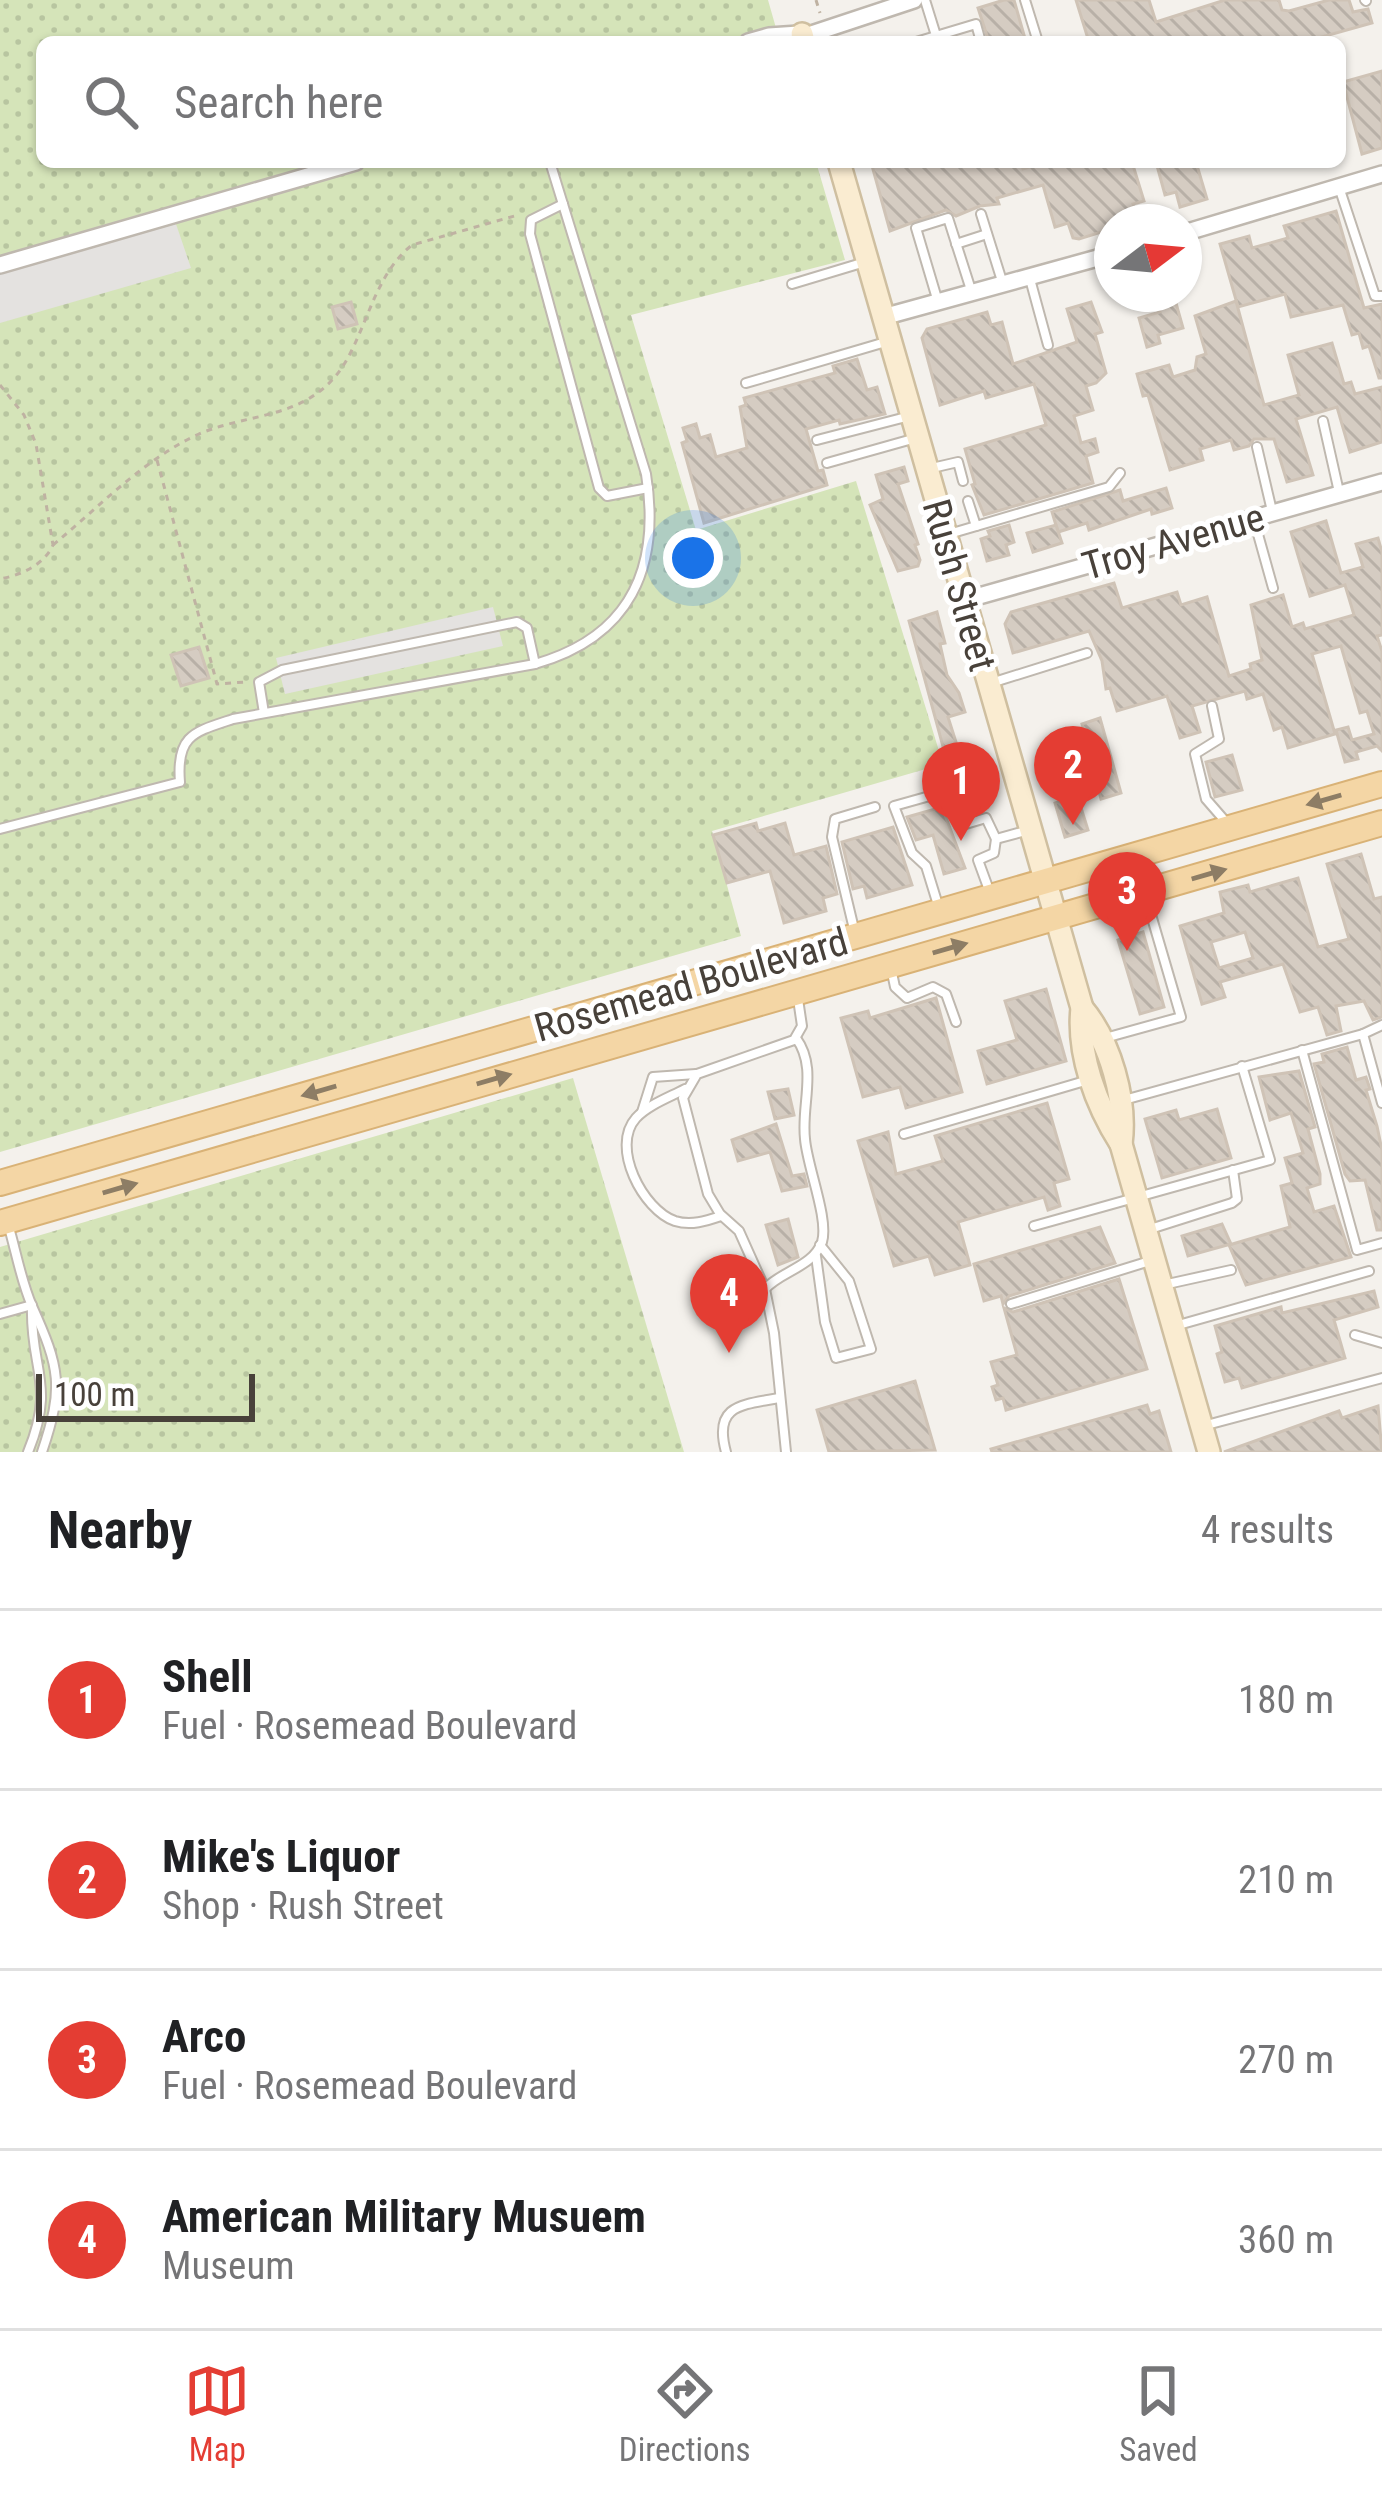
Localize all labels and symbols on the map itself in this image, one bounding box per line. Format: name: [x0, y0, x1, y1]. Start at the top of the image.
north arrow: [1094, 204, 1202, 312]
street label: Rush Street: [913, 494, 1005, 676]
street label: Troy Avenue: [1077, 494, 1270, 590]
your location: [663, 528, 723, 588]
pin: 2: [1034, 726, 1112, 825]
pin: 1: [922, 742, 1000, 841]
one-way arrow: [1305, 792, 1342, 811]
pin: 3: [1088, 852, 1166, 951]
one-way arrow: [1191, 864, 1228, 882]
street label: Rosemead Boulevard: [529, 918, 853, 1052]
one-way arrow: [932, 938, 969, 957]
one-way arrow: [476, 1069, 513, 1088]
one-way arrow: [300, 1083, 337, 1101]
one-way arrow: [102, 1178, 138, 1196]
pin: 4: [690, 1254, 768, 1353]
scale bar: [36, 1368, 255, 1421]

